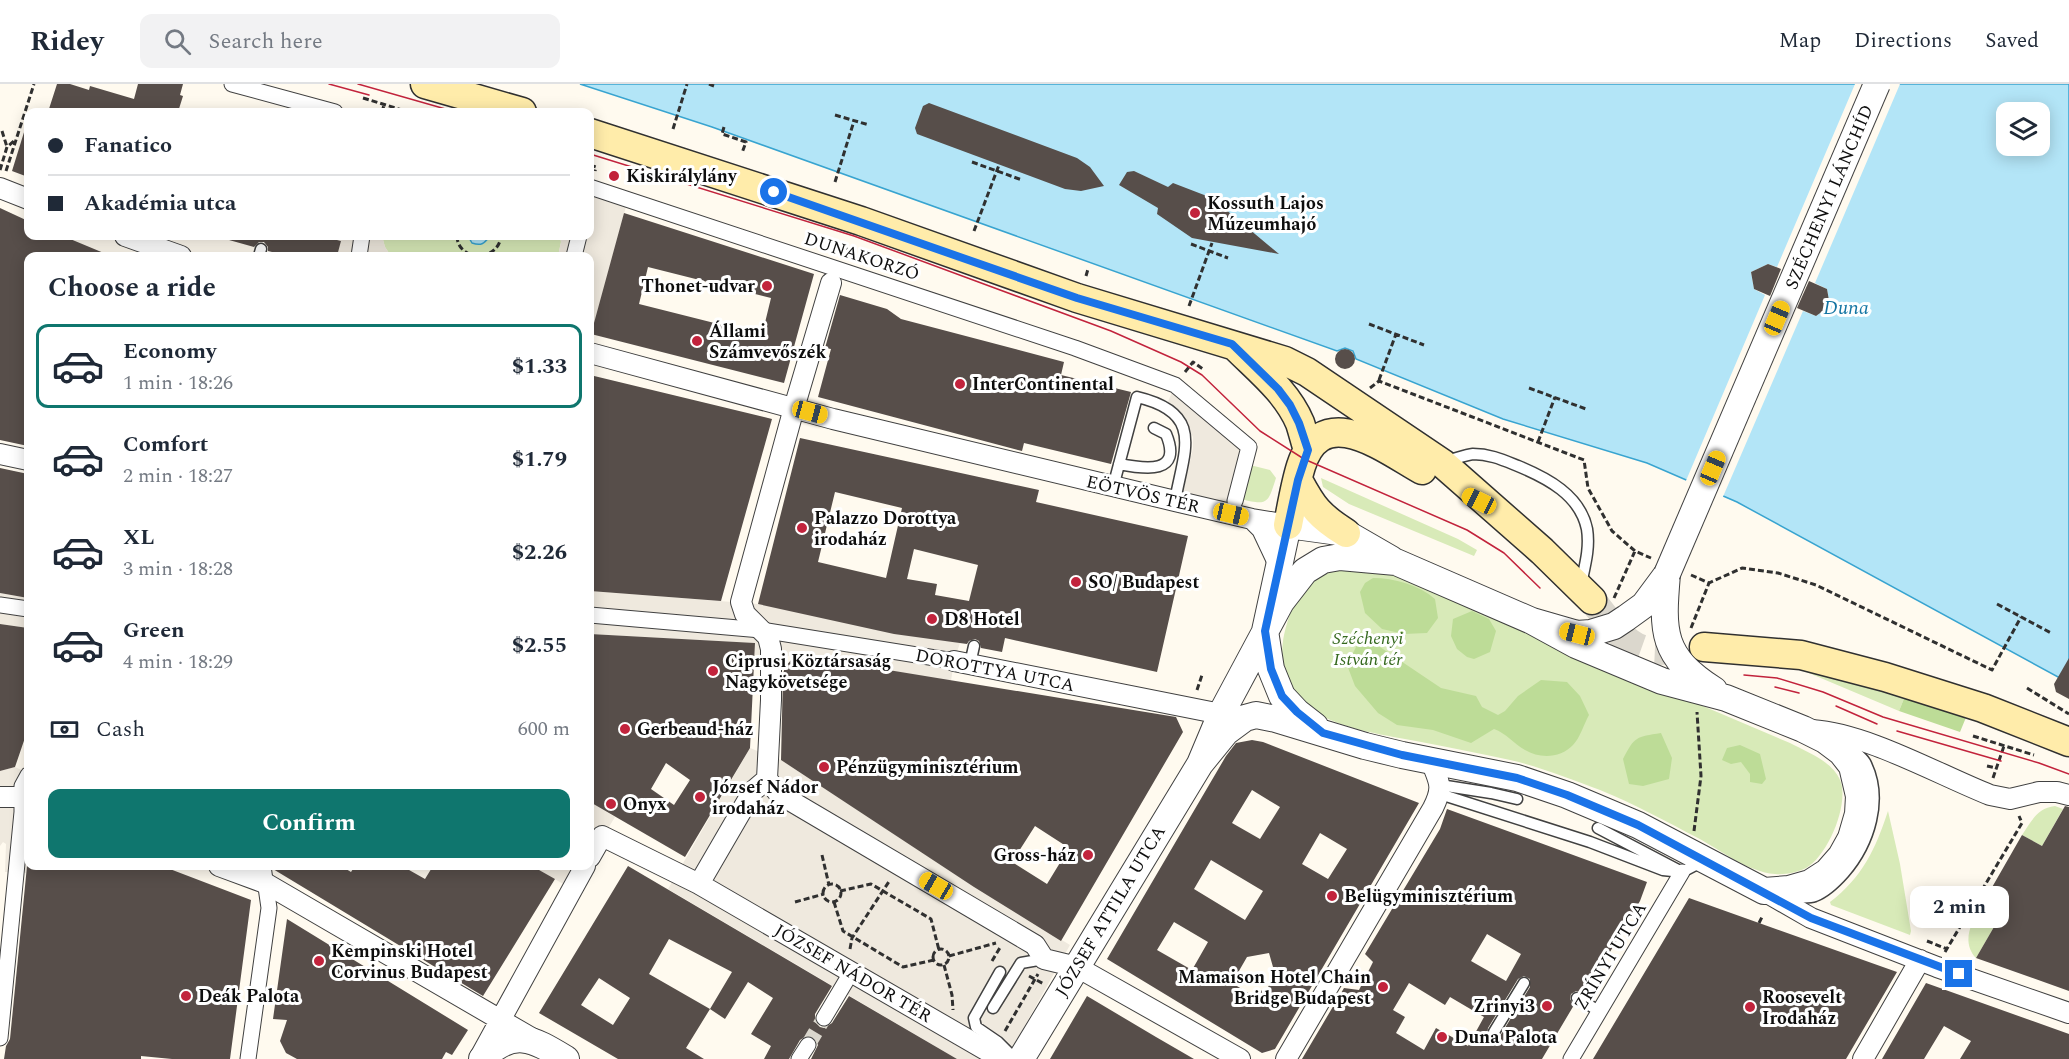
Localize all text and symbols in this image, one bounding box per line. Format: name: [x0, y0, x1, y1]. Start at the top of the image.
search box: [140, 14, 560, 68]
text: Ridey: [30, 20, 104, 63]
icon: search: [161, 25, 194, 58]
text: Search here: [209, 25, 323, 58]
text: Map: [1779, 25, 1821, 57]
text: Directions: [1854, 25, 1952, 57]
text: Saved: [1985, 25, 2039, 57]
street label: SZÉCHENYI LÁNCHÍD: [1778, 101, 1881, 294]
map controls: [1996, 102, 2050, 156]
button: layers: [1996, 102, 2050, 156]
text: Fanatico: [84, 129, 172, 162]
place label: Kiskirálylány: [626, 163, 738, 190]
marker: Kiskirálylány: [607, 169, 621, 183]
route start: [760, 178, 787, 205]
text: Akadémia utca: [84, 187, 236, 220]
place label: Kossuth Lajos Múzeumhajó: [1207, 190, 1324, 238]
marker: Kossuth Lajos Múzeumhajó: [1188, 206, 1202, 220]
street label: DUNAKORZÓ: [801, 225, 923, 288]
text: Choose a ride: [48, 267, 216, 309]
place label: Thonet-udvar: [641, 273, 755, 300]
marker: Thonet-udvar: [760, 279, 774, 293]
water label: Duna: [1823, 293, 1869, 323]
car: [1762, 298, 1792, 338]
place label: Állami Számvevőszék: [709, 318, 827, 366]
marker: Állami Számvevőszék: [690, 334, 704, 348]
text: Economy: [123, 335, 216, 368]
icon: car: [51, 339, 105, 393]
text: $1.33: [512, 350, 567, 383]
text: 1 min · 18:26: [123, 368, 233, 398]
place label: InterContinental: [972, 371, 1114, 398]
marker: InterContinental: [953, 377, 967, 391]
car: [790, 399, 830, 425]
text: Comfort: [123, 428, 208, 461]
icon: car: [51, 432, 105, 486]
text: $1.79: [512, 443, 567, 476]
car: [1698, 448, 1728, 488]
text: 2 min · 18:27: [123, 461, 233, 491]
street label: EÖTVÖS TÉR: [1084, 468, 1202, 521]
car: [1459, 485, 1499, 517]
car: [1211, 501, 1251, 527]
place label: Palazzo Dorottya irodaház: [814, 505, 957, 553]
text: XL: [123, 521, 154, 554]
marker: Palazzo Dorottya irodaház: [795, 521, 809, 535]
icon: car: [51, 525, 105, 579]
text: $2.26: [512, 536, 567, 569]
text: 3 min · 18:28: [123, 554, 233, 584]
place label: SO/ Budapest: [1088, 569, 1199, 596]
marker: SO/ Budapest: [1069, 575, 1083, 589]
place label: D8 Hotel: [944, 606, 1020, 633]
marker: D8 Hotel: [925, 612, 939, 626]
text: Green: [123, 614, 185, 647]
icon: car: [51, 618, 105, 672]
car: [1557, 621, 1597, 647]
park label: Széchenyi István tér: [1333, 625, 1403, 673]
text: $2.55: [512, 629, 567, 662]
street label: DOROTTYA UTCA: [913, 642, 1077, 699]
text: 4 min · 18:29: [123, 647, 233, 677]
place label: Ciprusi Köztársaság Nagykövetsége: [725, 648, 891, 696]
marker: Ciprusi Köztársaság Nagykövetsége: [706, 664, 720, 678]
icon: cash: [48, 713, 81, 746]
text: Cash: [96, 713, 145, 746]
text: 600 m: [518, 714, 570, 744]
place label: Gerbeaud-ház: [637, 716, 753, 743]
marker: Gerbeaud-ház: [618, 722, 632, 736]
place label: Pénzügyminisztérium: [836, 754, 1019, 781]
marker: Pénzügyminisztérium: [817, 760, 831, 774]
place label: József Nádor irodaház: [712, 774, 819, 822]
button: Confirm: [48, 789, 570, 858]
marker: József Nádor irodaház: [693, 790, 707, 804]
place label: Onyx: [623, 791, 667, 818]
marker: Onyx: [604, 797, 618, 811]
street label: JÓZSEF ATTILA UTCA: [1048, 820, 1172, 1002]
place label: Gross-ház: [993, 842, 1076, 869]
marker: Gross-ház: [1081, 848, 1095, 862]
car: [916, 869, 956, 903]
place label: Belügyminisztérium: [1344, 883, 1513, 910]
callout: 2 min: [1910, 887, 2008, 929]
marker: Belügyminisztérium: [1325, 889, 1339, 903]
text: 2 min: [1933, 892, 1986, 922]
street label: ZRÍNYI UTCA: [1567, 897, 1653, 1016]
street label: JÓZSEF NÁDOR TÉR: [769, 917, 937, 1030]
place label: Kempinski Hotel Corvinus Budapest: [331, 938, 488, 986]
marker: Kempinski Hotel Corvinus Budapest: [312, 954, 326, 968]
route end: [1945, 960, 1972, 987]
place label: Mamaison Hotel Chain Bridge Budapest: [1178, 964, 1371, 1012]
marker: Mamaison Hotel Chain Bridge Budapest: [1376, 980, 1390, 994]
place label: Deák Palota: [198, 983, 300, 1010]
place label: Roosevelt Irodaház: [1762, 984, 1842, 1032]
marker: Deák Palota: [179, 989, 193, 1003]
place label: Zrinyi3: [1473, 993, 1535, 1020]
marker: Zrinyi3: [1540, 999, 1554, 1013]
marker: Roosevelt Irodaház: [1743, 1000, 1757, 1014]
place label: Duna Palota: [1454, 1024, 1558, 1051]
marker: Duna Palota: [1435, 1030, 1449, 1044]

